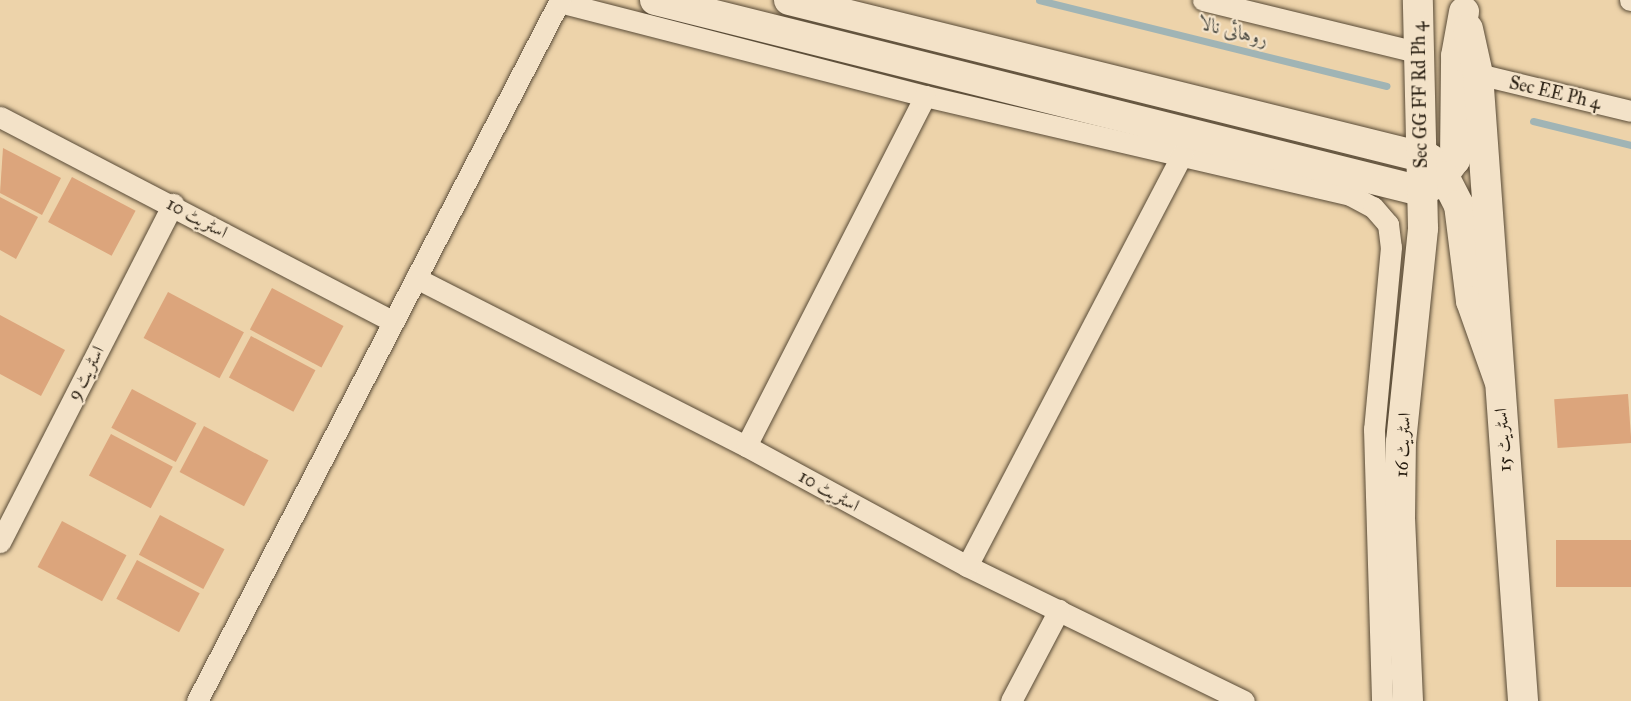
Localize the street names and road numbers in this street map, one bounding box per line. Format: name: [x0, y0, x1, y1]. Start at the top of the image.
street label: Sec GG FF Rd Ph 4: [1408, 22, 1432, 168]
street label: Sec EE Ph 4: [1507, 72, 1603, 114]
street label: اسٹریٹ 10: [163, 193, 231, 243]
street label: اسٹریٹ 9: [63, 342, 109, 404]
street label: اسٹریٹ 15: [1490, 407, 1516, 473]
street label: اسٹریٹ 16: [1391, 412, 1415, 478]
street label: اسٹریٹ 10: [795, 466, 863, 516]

